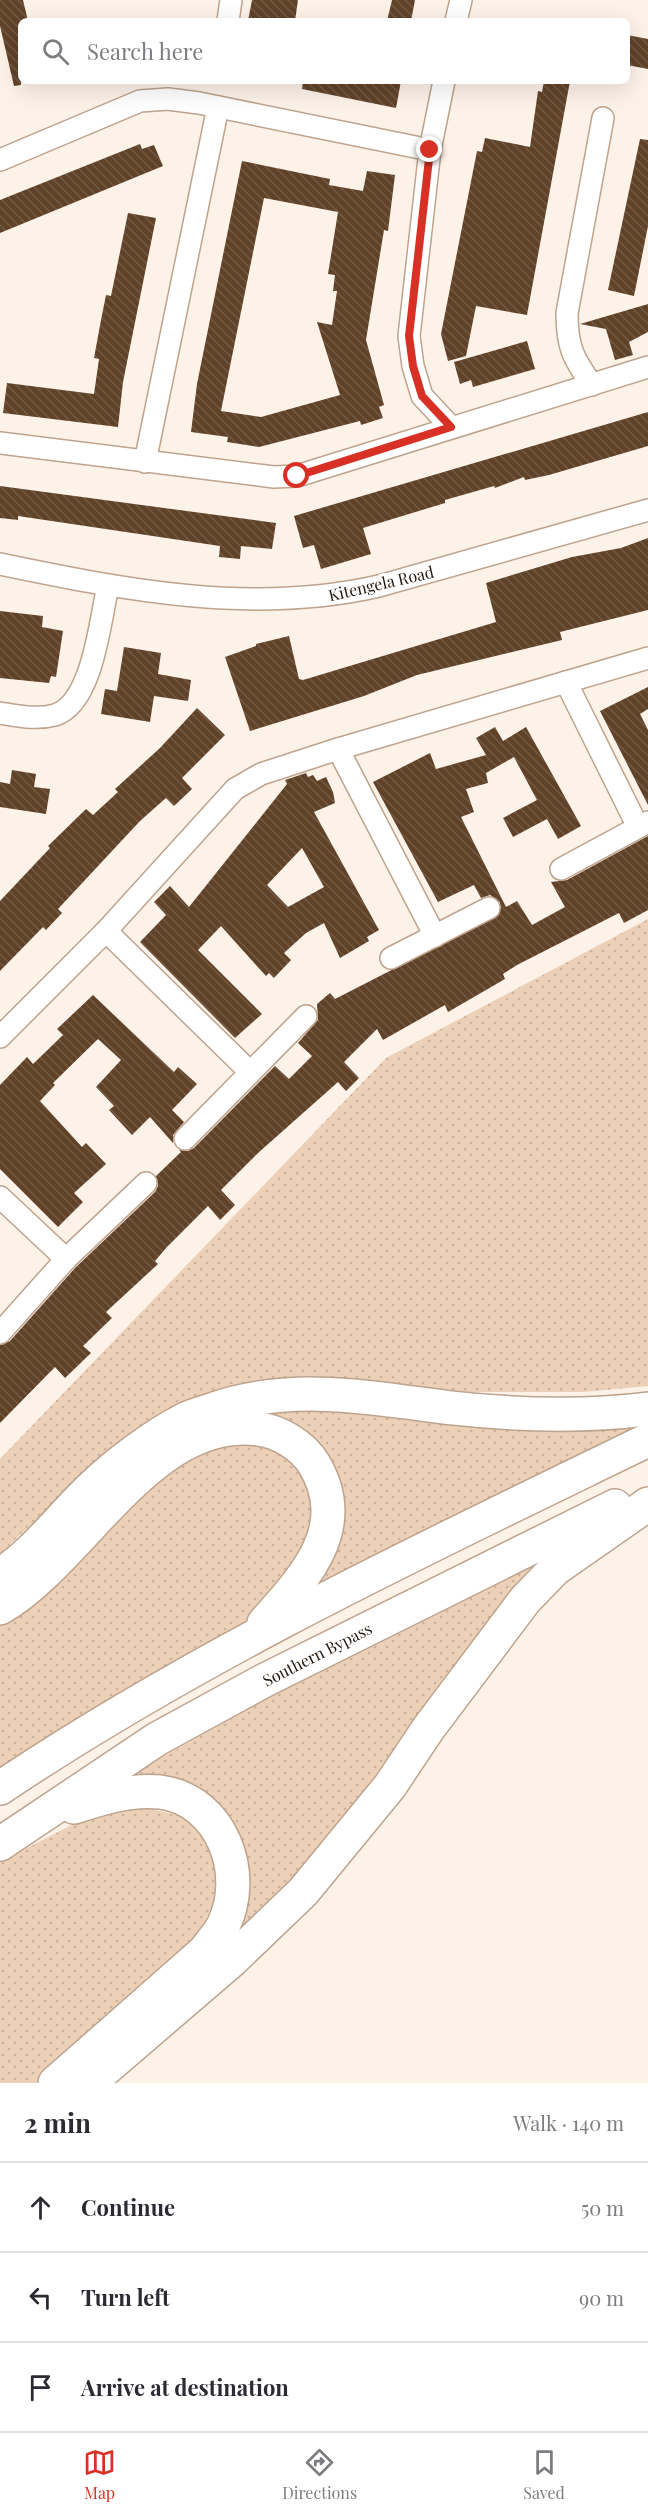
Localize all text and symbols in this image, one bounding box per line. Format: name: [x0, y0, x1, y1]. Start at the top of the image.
search box: [18, 18, 630, 84]
icon: search: [39, 35, 72, 68]
text: Search here: [87, 36, 203, 66]
route end: [416, 136, 442, 162]
route start: [283, 462, 309, 488]
street label: Kitengela Road: [326, 561, 436, 605]
street label: Southern Bypass: [259, 1617, 375, 1691]
text: 2 min: [24, 2105, 91, 2140]
text: Walk · 140 m: [513, 2109, 624, 2136]
icon: ahead: [24, 2191, 57, 2224]
text: Continue: [81, 2192, 175, 2222]
text: 50 m: [581, 2194, 624, 2221]
icon: left: [24, 2281, 57, 2314]
text: Turn left: [81, 2282, 170, 2312]
text: 90 m: [579, 2284, 624, 2311]
icon: arrive: [24, 2371, 57, 2404]
text: Arrive at destination: [81, 2372, 289, 2402]
tab: Map: [83, 2446, 116, 2503]
tab: Directions: [282, 2446, 357, 2503]
tab: Saved: [523, 2446, 565, 2503]

